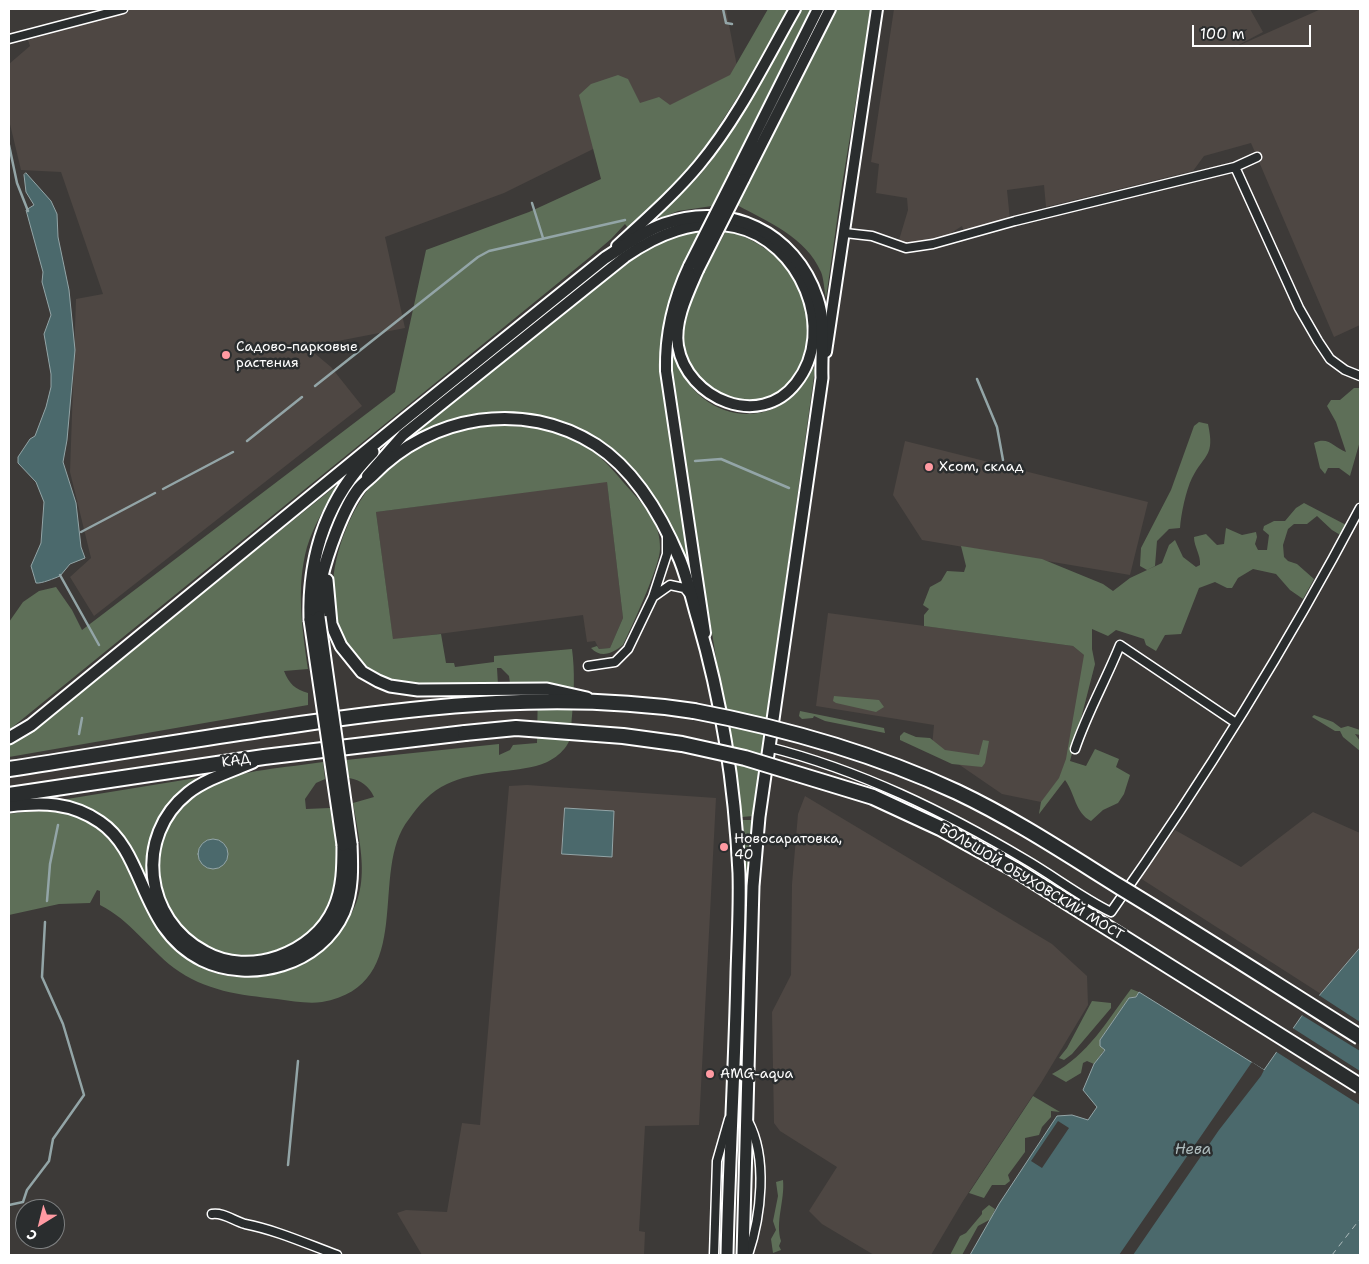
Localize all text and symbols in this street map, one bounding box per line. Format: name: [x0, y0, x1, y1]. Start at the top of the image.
scale bar: [1194, 15, 1313, 47]
text: 100 m: [1200, 24, 1245, 44]
place label: Садово-парковые растения: [236, 339, 358, 372]
marker: Садово-парковые растения: [220, 349, 232, 361]
place label: Xсom, склад: [939, 459, 1024, 475]
marker: Xсom, склад: [923, 461, 935, 473]
street label: КАД: [220, 751, 252, 771]
street label: БОЛЬШОЙ ОБУХОВСКИЙ МОСТ: [936, 820, 1126, 944]
place label: Новосаратовка, 40: [734, 831, 842, 864]
marker: Новосаратовка, 40: [718, 841, 730, 853]
place label: AMG-aqua: [720, 1066, 793, 1082]
marker: AMG-aqua: [704, 1068, 716, 1080]
water label: Нева: [1175, 1141, 1211, 1159]
north arrow: [15, 1199, 65, 1249]
text: С: [23, 1226, 41, 1245]

